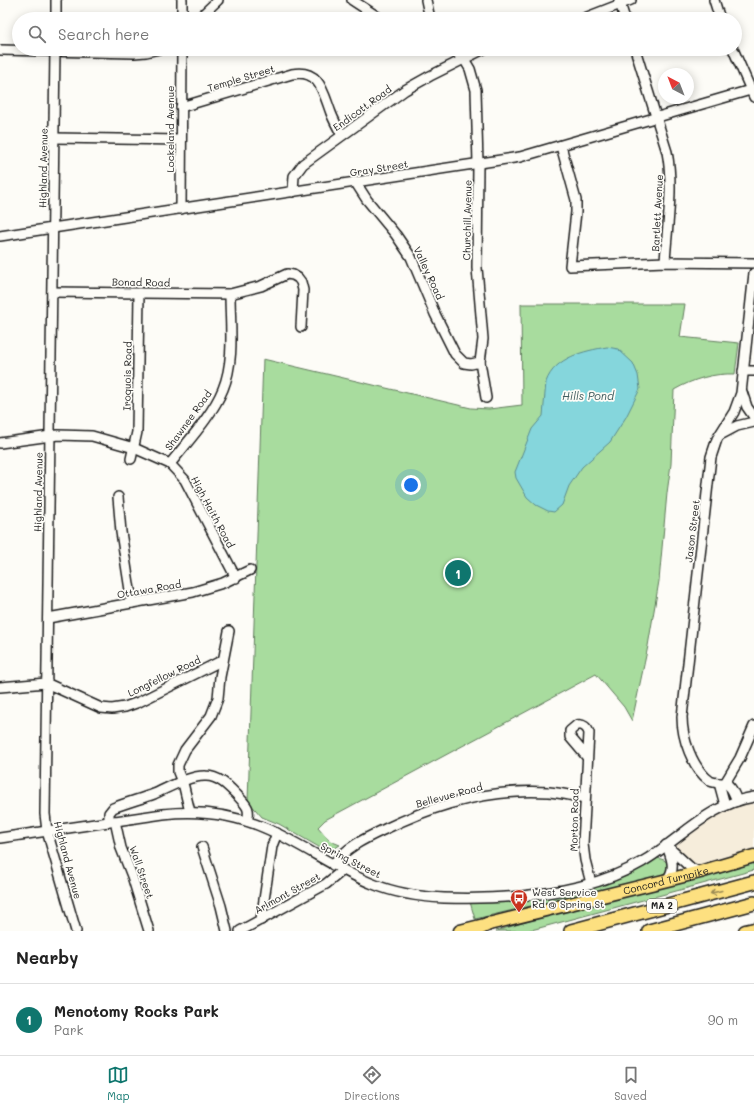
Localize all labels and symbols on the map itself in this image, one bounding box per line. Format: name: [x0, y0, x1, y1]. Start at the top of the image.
street label: Temple Street: [206, 61, 276, 95]
north arrow: [658, 68, 694, 104]
street label: Endicott Road: [330, 82, 394, 134]
street label: Lockeland Avenue: [163, 86, 177, 173]
street label: Highland Avenue: [35, 128, 51, 208]
street label: Gray Street: [349, 156, 409, 180]
street label: Bartlett Avenue: [648, 174, 666, 252]
street label: Churchill Avenue: [459, 180, 475, 260]
street label: Valley Road: [411, 244, 447, 302]
street label: Bonad Road: [112, 274, 170, 290]
street label: Iroquois Road: [119, 341, 135, 411]
street label: Shawnee Road: [161, 387, 215, 453]
water label: Hills Pond: [562, 388, 615, 403]
street label: Highland Avenue: [30, 452, 46, 532]
street label: High Haith Road: [188, 474, 238, 550]
your location: [401, 475, 421, 495]
street label: Jason Street: [681, 499, 703, 563]
pin: 1: [445, 558, 471, 588]
street label: Ottawa Road: [116, 576, 182, 602]
street label: Longfellow Road: [125, 652, 203, 700]
street label: Bellevue Road: [414, 779, 484, 811]
street label: Morton Road: [566, 788, 582, 852]
street label: Highland Avenue: [51, 820, 85, 900]
street label: Spring Street: [318, 839, 384, 881]
street label: Wall Street: [126, 844, 158, 900]
street label: Concord Turnpike: [622, 863, 710, 898]
street label: Arlmont Street: [252, 869, 322, 917]
place label: West Service Rd @ Spring St: [532, 885, 604, 911]
bus stop icon: West Service Rd @ Spring St: [509, 888, 529, 913]
one-way arrow: [710, 889, 723, 896]
road number: MA 2: [647, 899, 677, 913]

